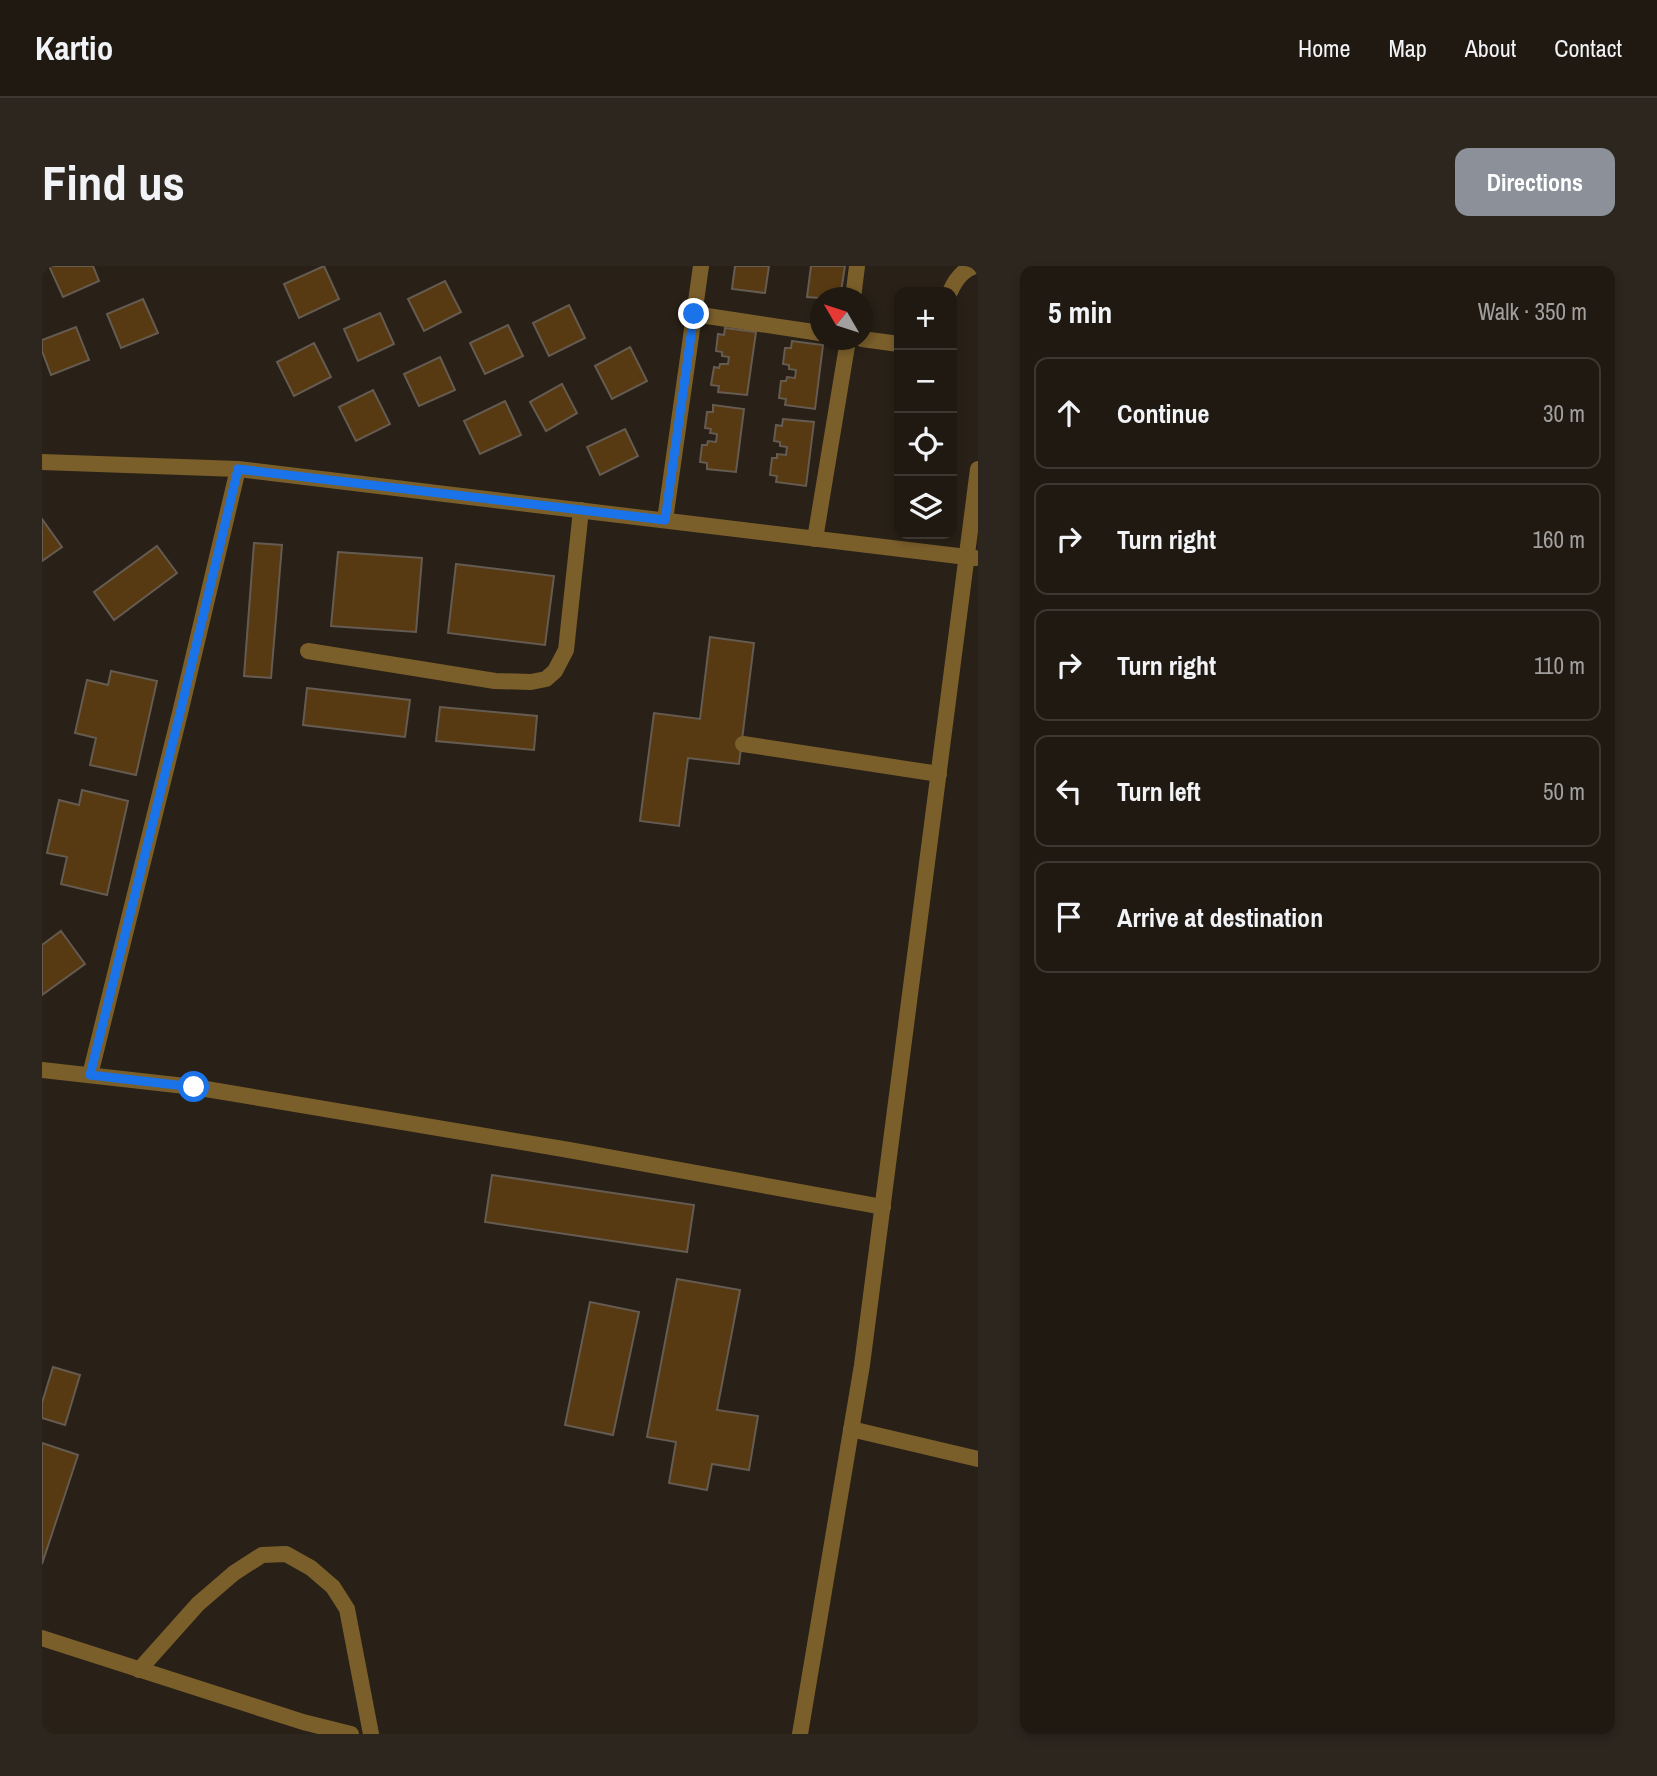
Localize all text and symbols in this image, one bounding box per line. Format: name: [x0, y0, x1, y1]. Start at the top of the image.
text: Kartio: [35, 26, 113, 70]
text: Home: [1298, 32, 1350, 64]
text: Map: [1388, 32, 1427, 64]
text: About: [1465, 32, 1516, 64]
text: Contact: [1554, 32, 1622, 64]
button: Directions: [1455, 148, 1615, 216]
text: Find us: [42, 149, 185, 215]
north arrow: [810, 287, 873, 350]
map controls: [894, 287, 957, 539]
button: +: [894, 287, 957, 350]
text: 5 min: [1048, 292, 1112, 332]
text: Walk · 350 m: [1478, 296, 1587, 327]
route end: [678, 298, 709, 329]
button: −: [894, 350, 957, 413]
icon: ahead: [1050, 394, 1088, 432]
text: Continue: [1117, 396, 1209, 431]
text: 30 m: [1543, 398, 1585, 429]
button: locate: [894, 413, 957, 476]
button: layers: [894, 476, 957, 539]
icon: right: [1050, 520, 1088, 558]
text: Turn right: [1117, 522, 1216, 557]
text: 160 m: [1533, 524, 1585, 555]
icon: right: [1050, 646, 1088, 684]
text: Turn right: [1117, 648, 1216, 683]
text: 110 m: [1534, 650, 1585, 681]
icon: left: [1050, 772, 1088, 810]
text: Turn left: [1117, 774, 1201, 809]
text: 50 m: [1543, 776, 1585, 807]
icon: arrive: [1050, 898, 1088, 936]
text: Arrive at destination: [1117, 900, 1323, 935]
route start: [178, 1071, 209, 1102]

